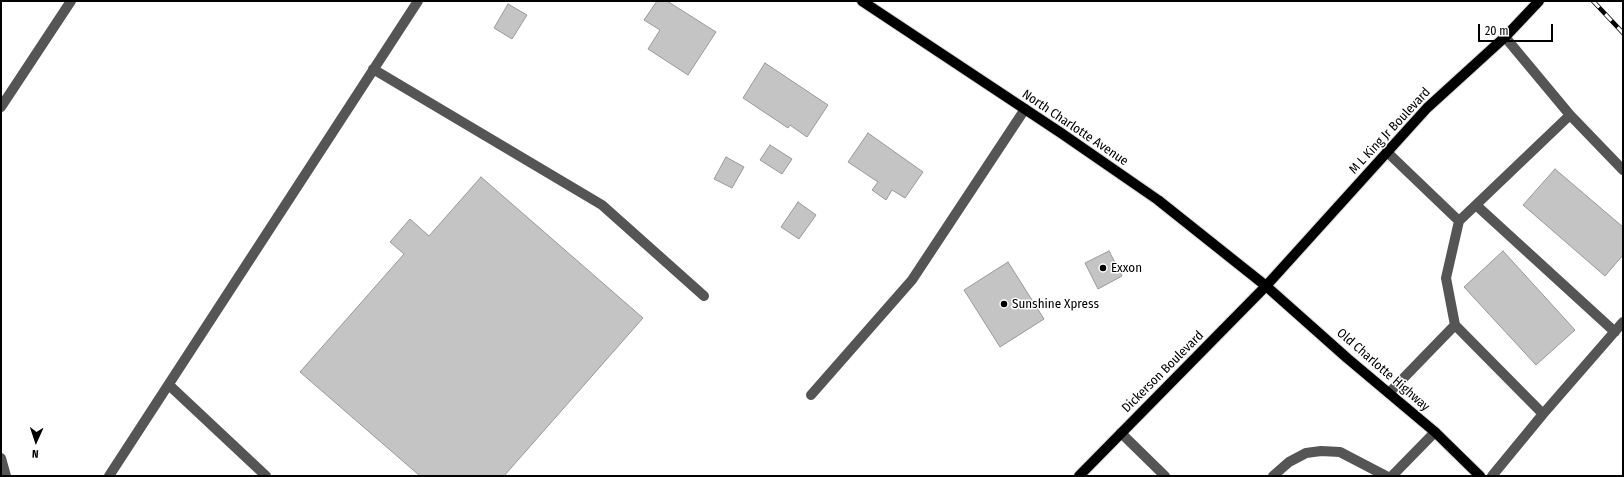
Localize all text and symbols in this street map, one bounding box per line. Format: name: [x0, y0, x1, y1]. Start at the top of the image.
scale bar: [1480, 16, 1555, 42]
text: 20 m: [1485, 24, 1509, 38]
street label: M L King Jr Boulevard: [1346, 85, 1434, 177]
street label: North Charlotte Avenue: [1019, 87, 1131, 169]
place label: Exxon: [1111, 260, 1142, 276]
marker: Exxon: [1098, 263, 1108, 273]
place label: Sunshine Xpress: [1012, 296, 1099, 312]
marker: Sunshine Xpress: [999, 299, 1009, 309]
street label: Old Charlotte Highway: [1333, 325, 1433, 415]
street label: Dickerson Boulevard: [1119, 328, 1207, 416]
north arrow: [16, 421, 56, 461]
text: N: [32, 447, 39, 460]

